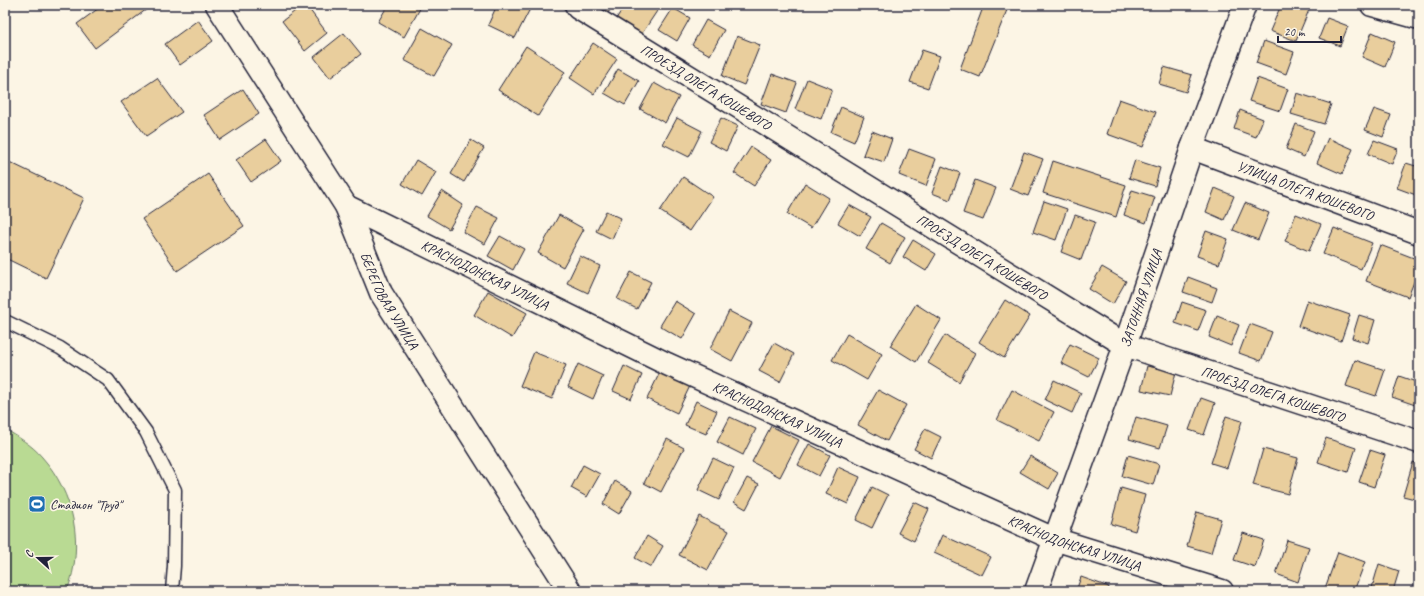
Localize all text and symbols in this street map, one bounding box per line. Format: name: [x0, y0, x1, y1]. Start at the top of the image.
scale bar: [1278, 18, 1341, 44]
text: 20 m: [1284, 24, 1306, 40]
street label: ПРОЕЗД ОЛЕГА КОШЕВОГО: [638, 41, 776, 135]
street label: УЛИЦА ОЛЕГА КОШЕВОГО: [1235, 158, 1378, 225]
street label: ПРОЕЗД ОЛЕГА КОШЕВОГО: [913, 211, 1052, 305]
street label: КРАСНОДОНСКАЯ УЛИЦА: [418, 236, 552, 314]
street label: ЗАТОННАЯ УЛИЦА: [1117, 246, 1166, 349]
street label: БЕРЕГОВАЯ УЛИЦА: [356, 250, 423, 353]
street label: ПРОЕЗД ОЛЕГА КОШЕВОГО: [1199, 363, 1349, 427]
street label: КРАСНОДОНСКАЯ УЛИЦА: [710, 378, 845, 451]
sports icon: Стадион "Труд": [27, 494, 47, 514]
place label: Стадион "Труд": [50, 496, 124, 513]
street label: КРАСНОДОНСКАЯ УЛИЦА: [1005, 511, 1144, 575]
north arrow: [18, 538, 58, 578]
text: С: [21, 548, 37, 559]

